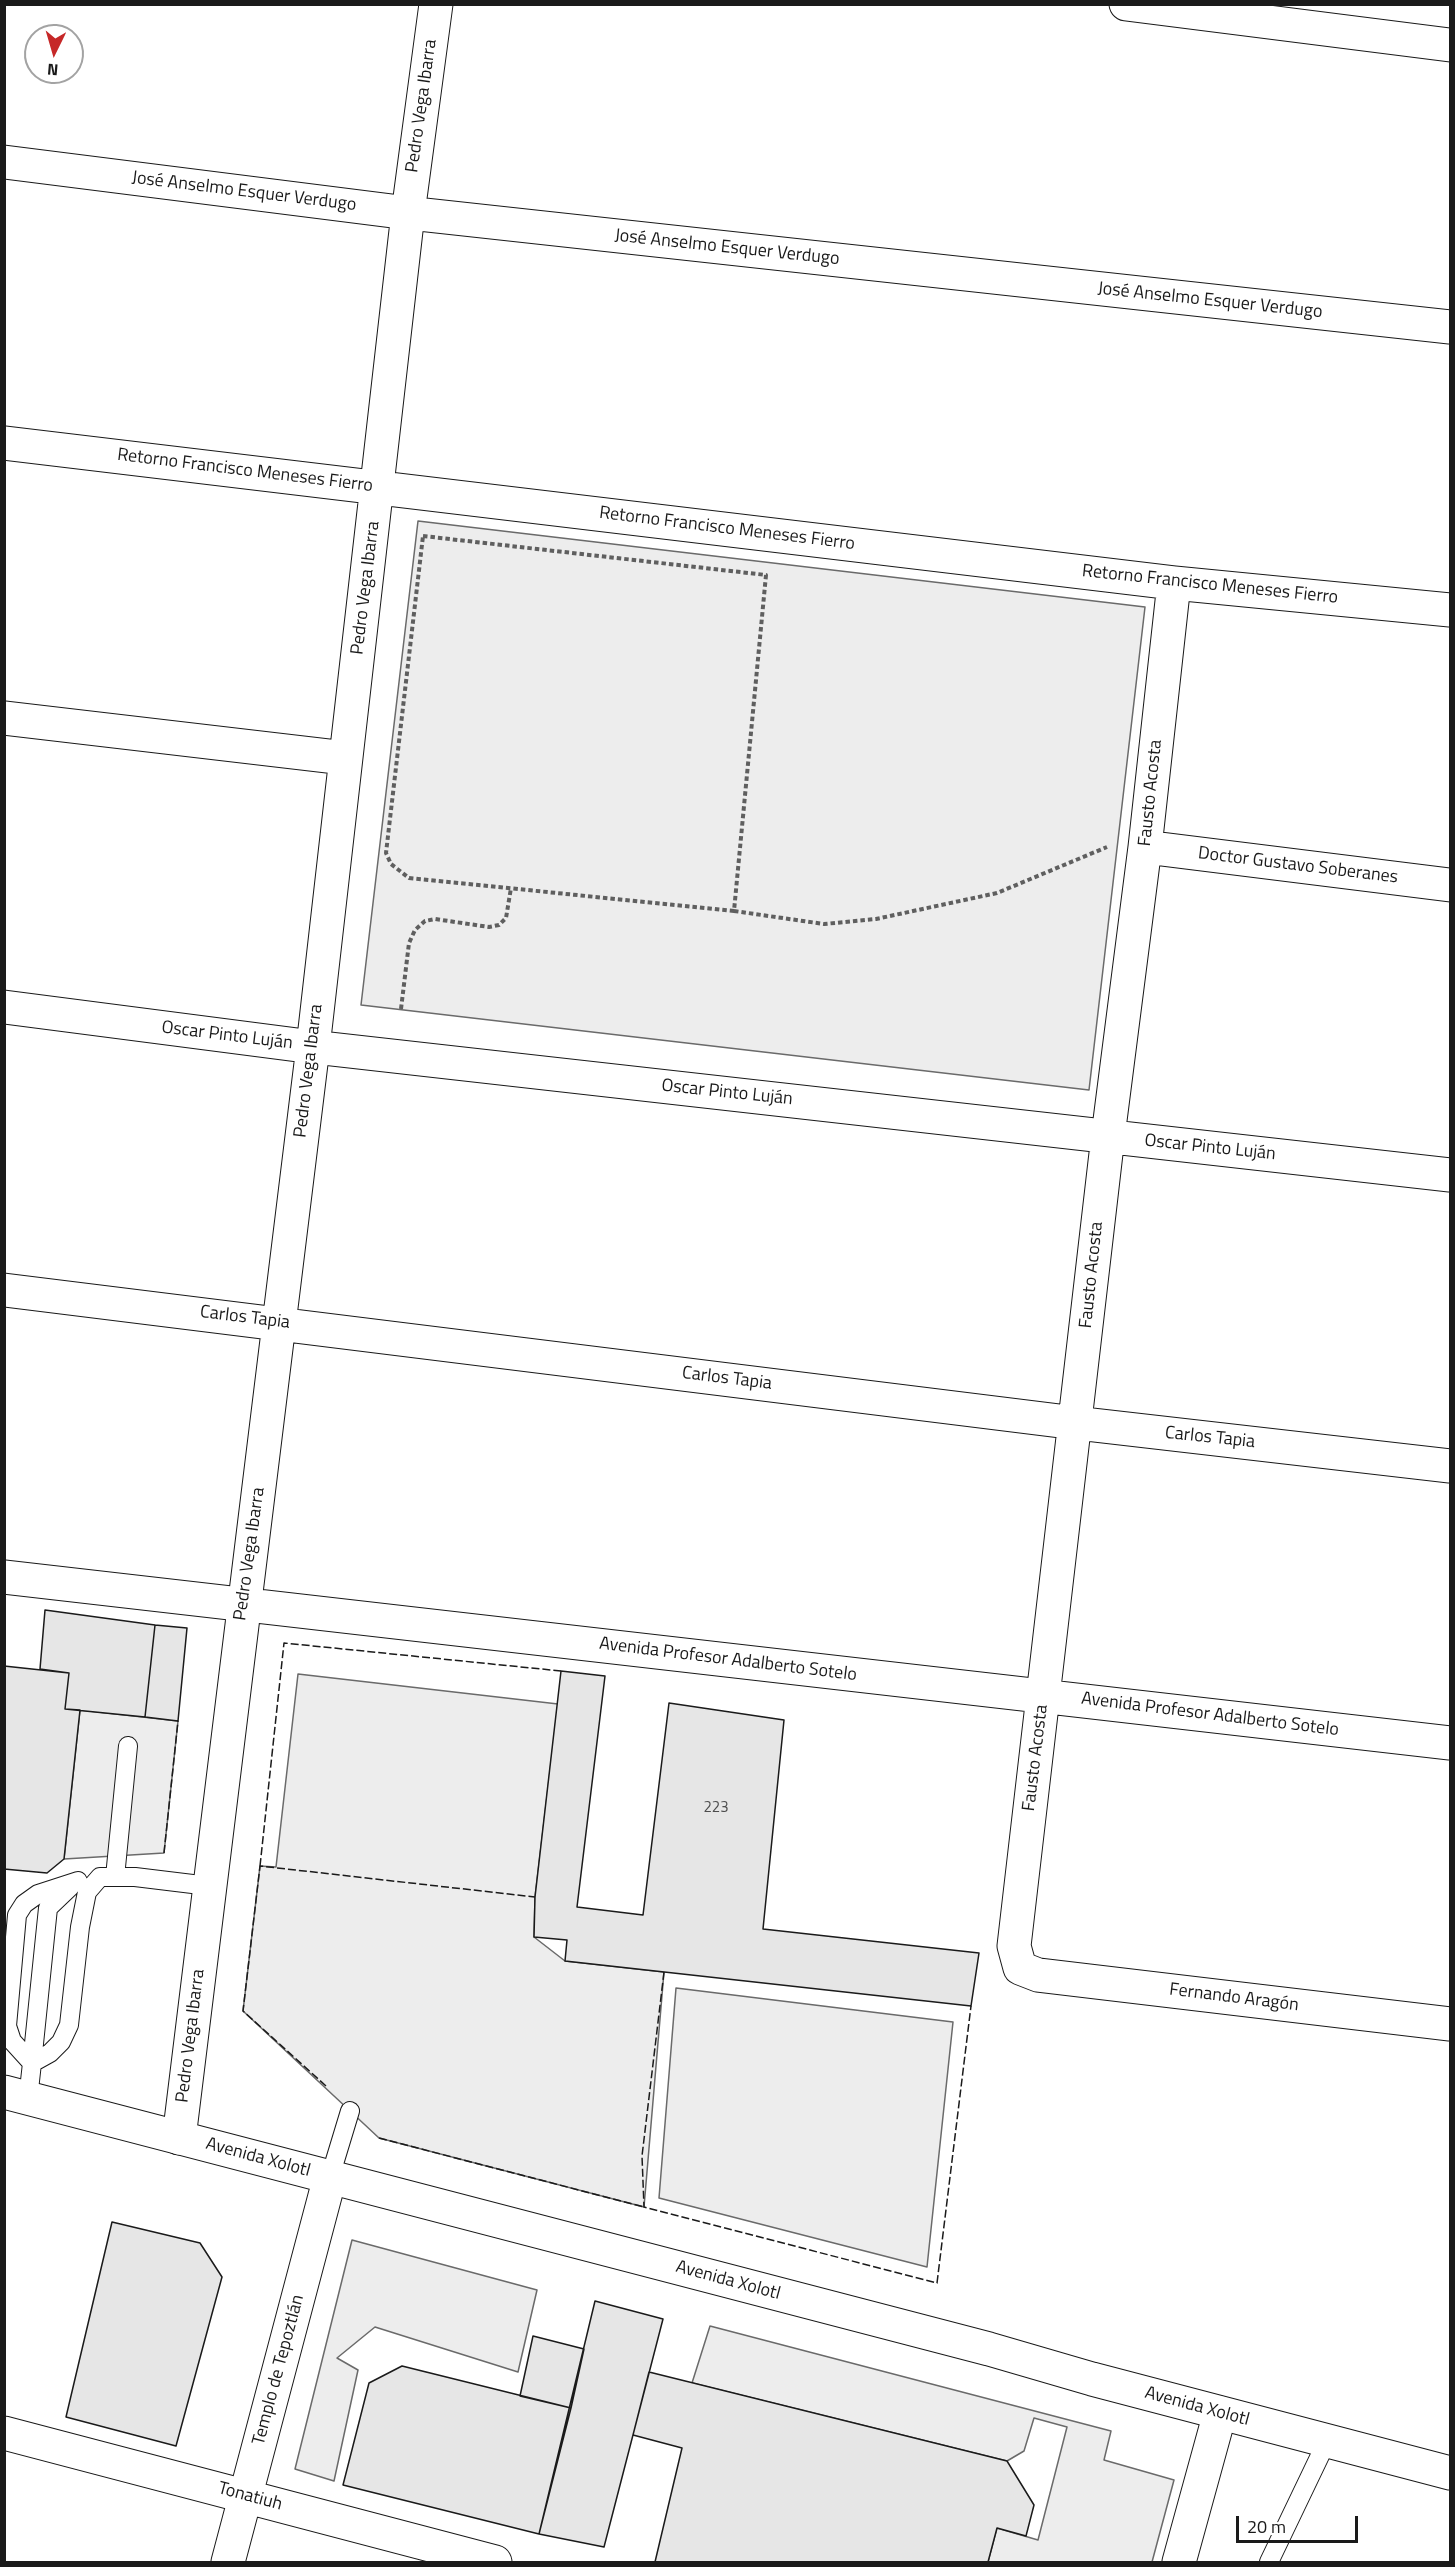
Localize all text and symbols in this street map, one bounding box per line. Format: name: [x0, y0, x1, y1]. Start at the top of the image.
north arrow: [24, 24, 84, 84]
street label: Pedro Vega Ibarra: [402, 38, 442, 174]
text: N: [46, 58, 59, 82]
street label: José Anselmo Esquer Verdugo: [131, 168, 357, 216]
street label: José Anselmo Esquer Verdugo: [613, 225, 841, 271]
street label: José Anselmo Esquer Verdugo: [1096, 278, 1324, 324]
street label: Retorno Francisco Meneses Fierro: [116, 445, 374, 497]
street label: Retorno Francisco Meneses Fierro: [598, 503, 856, 555]
street label: Pedro Vega Ibarra: [347, 520, 385, 656]
street label: Retorno Francisco Meneses Fierro: [1081, 561, 1339, 609]
street label: Fausto Acosta: [1135, 739, 1167, 847]
street label: Doctor Gustavo Soberanes: [1197, 843, 1399, 889]
street label: Pedro Vega Ibarra: [290, 1003, 328, 1139]
street label: Oscar Pinto Luján: [160, 1017, 294, 1055]
street label: Oscar Pinto Luján: [660, 1075, 794, 1111]
street label: Oscar Pinto Luján: [1143, 1130, 1277, 1166]
street label: Fausto Acosta: [1076, 1221, 1108, 1329]
street label: Carlos Tapia: [199, 1302, 291, 1334]
street label: Carlos Tapia: [681, 1363, 773, 1395]
street label: Carlos Tapia: [1164, 1423, 1256, 1453]
street label: Pedro Vega Ibarra: [230, 1486, 270, 1622]
street label: Avenida Profesor Adalberto Sotelo: [598, 1633, 858, 1687]
street label: Avenida Profesor Adalberto Sotelo: [1080, 1688, 1340, 1742]
street label: Fausto Acosta: [1019, 1703, 1053, 1813]
house number: 223: [703, 1799, 729, 1817]
street label: Pedro Vega Ibarra: [172, 1968, 210, 2104]
street label: Fernando Aragón: [1168, 1979, 1300, 2017]
street label: Avenida Xolotl: [203, 2134, 313, 2182]
street label: Avenida Xolotl: [673, 2257, 783, 2305]
street label: Templo de Tepoztlán: [249, 2292, 309, 2448]
street label: Avenida Xolotl: [1142, 2383, 1252, 2431]
street label: Tonatiuh: [216, 2478, 284, 2516]
scale bar: [1239, 2504, 1360, 2542]
text: 20 m: [1247, 2513, 1286, 2540]

